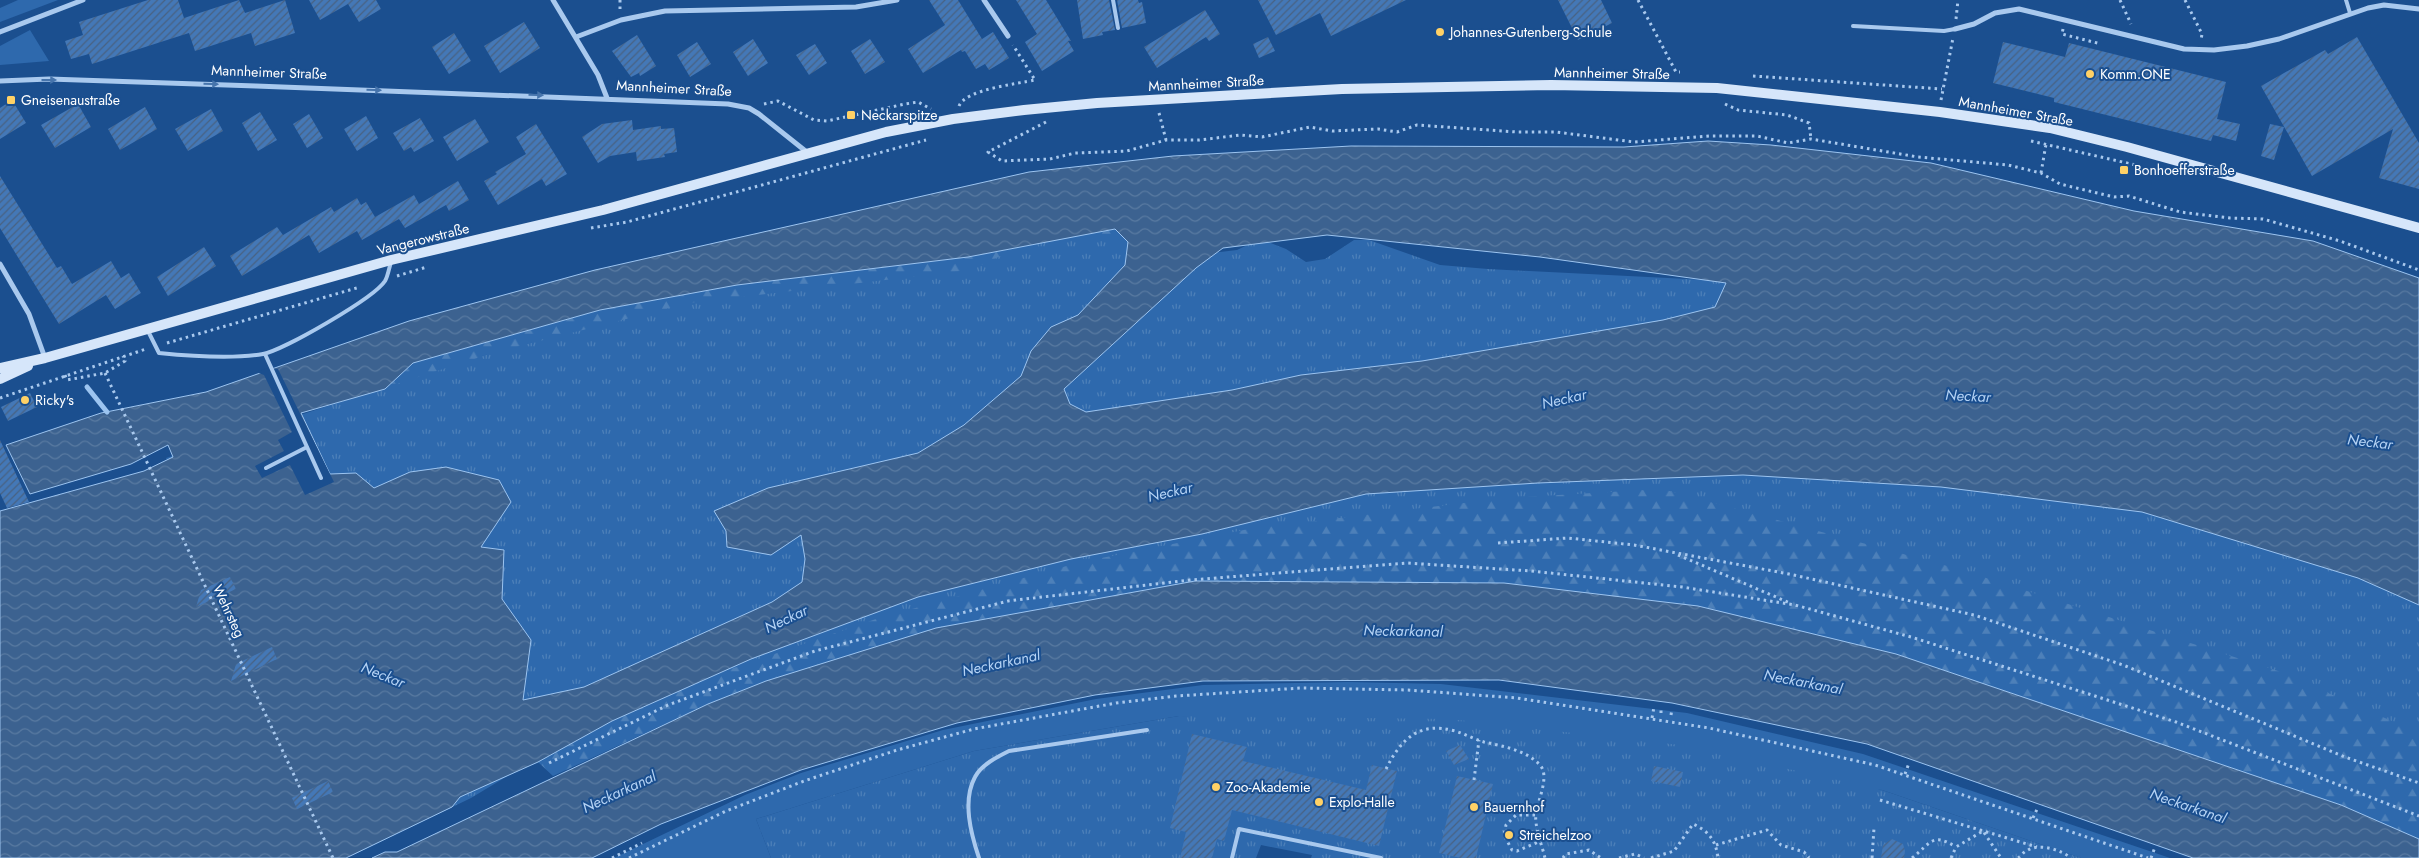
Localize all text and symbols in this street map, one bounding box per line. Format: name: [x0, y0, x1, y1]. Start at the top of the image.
place label: Johannes-Gutenberg-Schule: [1448, 22, 1612, 42]
marker: Johannes-Gutenberg-Schule: [1434, 26, 1446, 38]
street label: Mannheimer Straße: [211, 60, 327, 84]
street label: Mannheimer Straße: [1554, 62, 1670, 84]
place label: Komm.ONE: [2100, 64, 2171, 84]
marker: Komm.ONE: [2084, 68, 2096, 80]
street label: Mannheimer Straße: [1148, 70, 1264, 96]
street label: Mannheimer Straße: [616, 75, 732, 101]
one-way arrow: [41, 76, 57, 84]
one-way arrow: [203, 80, 219, 88]
one-way arrow: [366, 86, 382, 94]
place label: Gneisenaustraße: [21, 90, 120, 110]
street label: Mannheimer Straße: [1957, 91, 2075, 131]
one-way arrow: [528, 92, 544, 100]
marker: Gneisenaustraße: [5, 94, 17, 106]
place label: Neckarspitze: [861, 105, 938, 125]
marker: Neckarspitze: [845, 109, 857, 121]
place label: Bonhoefferstraße: [2134, 160, 2235, 180]
marker: Bonhoefferstraße: [2118, 164, 2130, 176]
street label: Vangerowstraße: [375, 218, 471, 260]
water label: Neckar: [1539, 383, 1590, 415]
water label: Neckar: [1945, 384, 1992, 408]
place label: Ricky's: [35, 390, 74, 410]
marker: Ricky's: [19, 394, 31, 406]
water label: Neckar: [2346, 428, 2395, 456]
water label: Neckar: [1145, 476, 1196, 508]
street label: Wehrsteg: [208, 581, 250, 641]
water label: Neckar: [761, 599, 812, 639]
water label: Neckarkanal: [1363, 619, 1444, 643]
water label: Neckarkanal: [960, 644, 1043, 682]
water label: Neckar: [358, 656, 409, 694]
water label: Neckarkanal: [1762, 664, 1845, 700]
water label: Neckarkanal: [578, 765, 660, 819]
place label: Zoo-Akademie: [1226, 777, 1311, 797]
marker: Zoo-Akademie: [1210, 781, 1222, 793]
water label: Neckarkanal: [2147, 783, 2230, 830]
place label: Explo-Halle: [1329, 792, 1395, 812]
marker: Explo-Halle: [1313, 796, 1325, 808]
place label: Bauernhof: [1484, 797, 1545, 817]
marker: Bauernhof: [1468, 801, 1480, 813]
place label: Streichelzoo: [1519, 825, 1592, 845]
marker: Streichelzoo: [1503, 829, 1515, 841]

